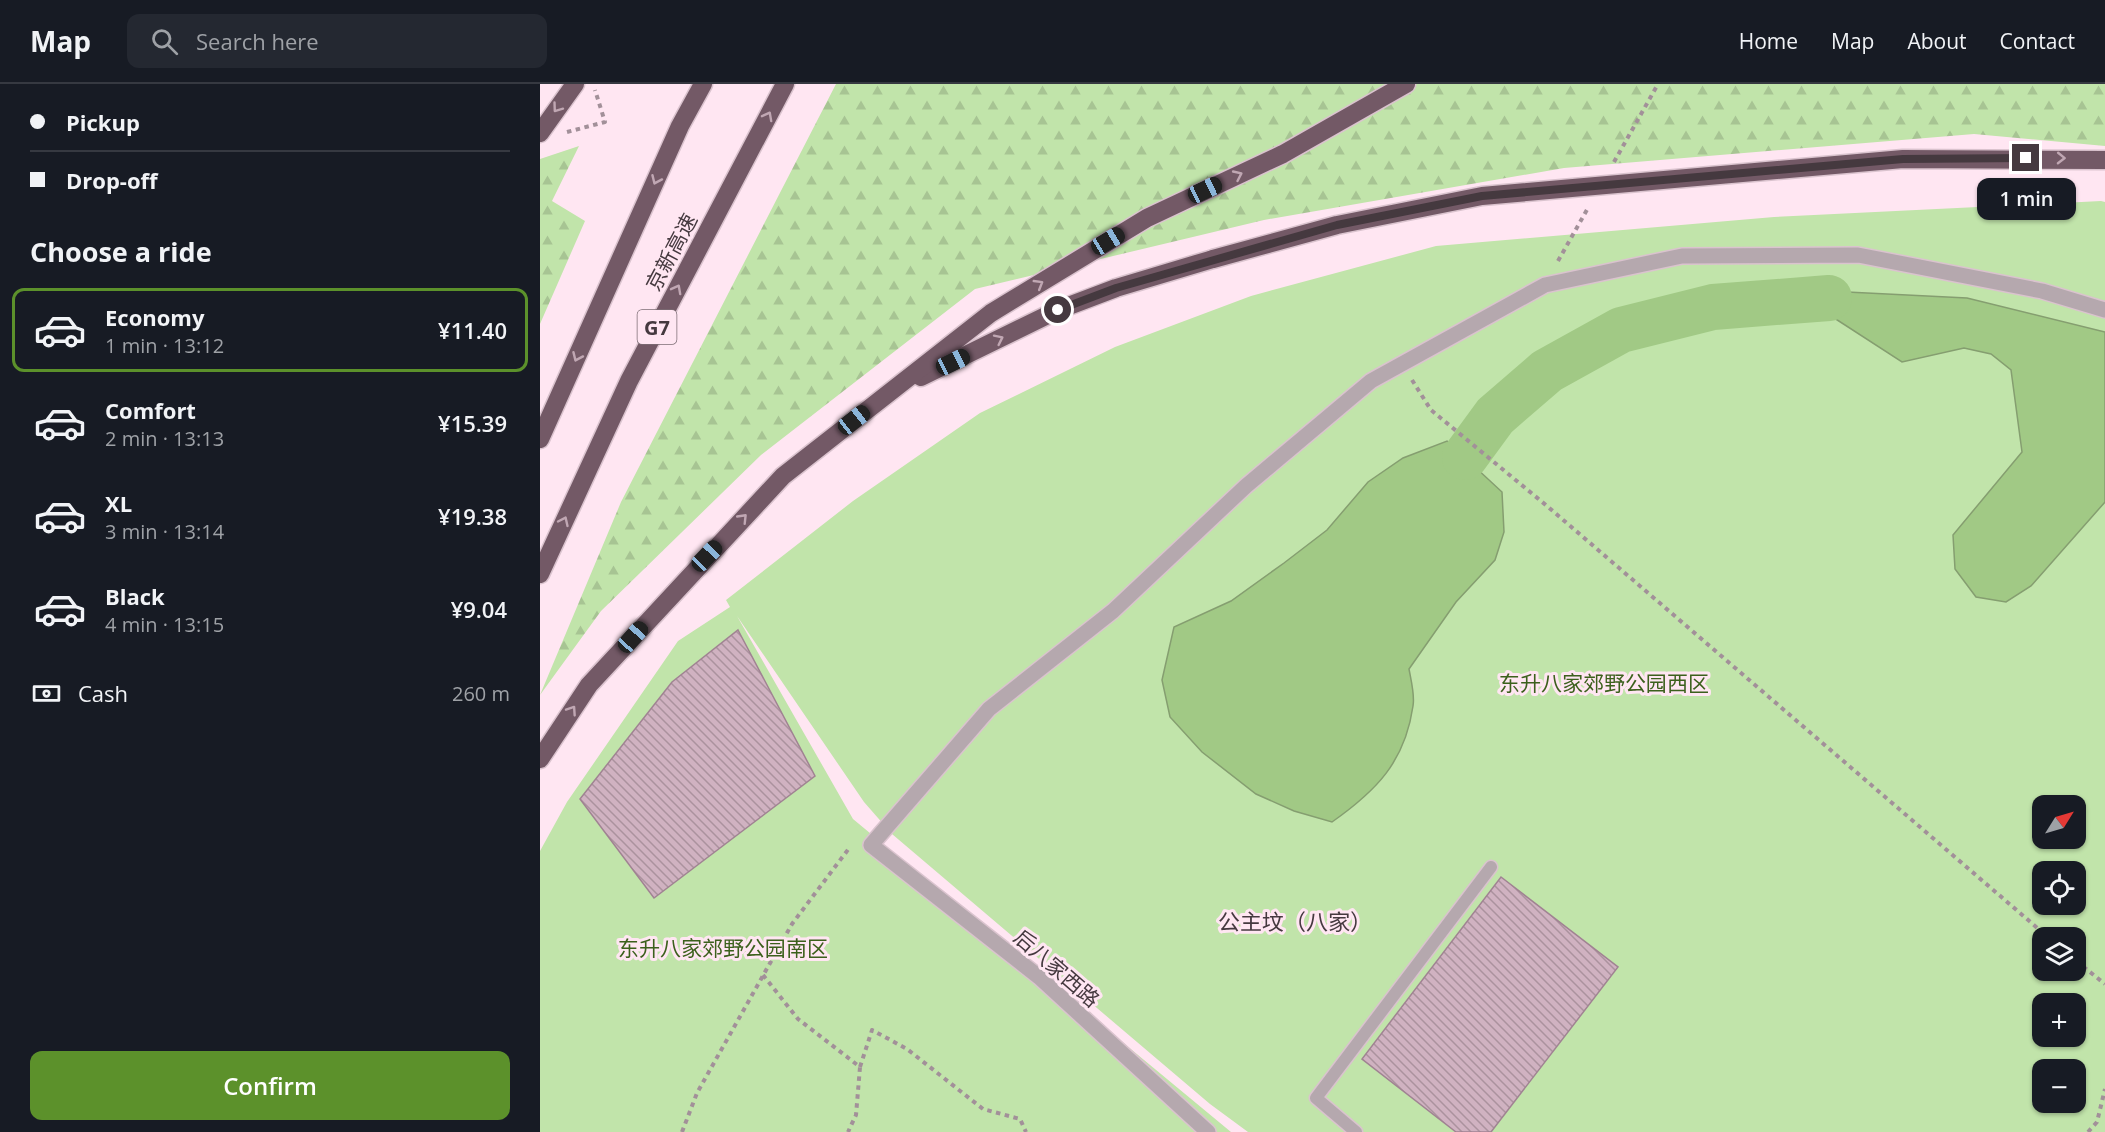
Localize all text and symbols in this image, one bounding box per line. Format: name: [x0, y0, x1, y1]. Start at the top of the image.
search box: [127, 14, 547, 68]
text: Map: [30, 22, 91, 60]
icon: search: [148, 25, 181, 58]
text: Search here: [196, 26, 319, 56]
text: Home: [1739, 27, 1798, 55]
text: Map: [1831, 27, 1874, 55]
text: About: [1907, 27, 1967, 55]
text: Contact: [2000, 27, 2075, 55]
one-way arrow: [553, 102, 564, 113]
text: Pickup: [66, 107, 140, 137]
one-way arrow: [760, 112, 772, 123]
route end: [2012, 144, 2039, 171]
one-way arrow: [2056, 152, 2065, 165]
text: Drop-off: [66, 165, 158, 195]
one-way arrow: [1231, 170, 1242, 182]
one-way arrow: [652, 173, 664, 184]
car: [1185, 174, 1225, 206]
callout: 1 min: [1976, 179, 2076, 221]
text: 1 min: [2000, 185, 2054, 212]
street label: 京新高速: [639, 208, 703, 296]
car: [1088, 224, 1128, 258]
text: Choose a ride: [30, 233, 212, 270]
one-way arrow: [1033, 279, 1043, 291]
one-way arrow: [670, 285, 681, 295]
route start: [1044, 296, 1071, 323]
text: Economy: [105, 302, 204, 332]
icon: car: [33, 303, 87, 357]
road number: G7: [638, 310, 676, 344]
text: ¥11.40: [438, 315, 507, 345]
text: 1 min · 13:12: [105, 332, 224, 359]
one-way arrow: [993, 335, 1004, 346]
car: [933, 346, 973, 378]
one-way arrow: [572, 351, 584, 362]
text: Comfort: [105, 395, 196, 425]
icon: car: [33, 396, 87, 450]
car: [834, 402, 874, 438]
text: ¥15.39: [438, 408, 507, 438]
text: 2 min · 13:13: [105, 425, 224, 452]
text: XL: [105, 488, 132, 518]
icon: car: [33, 489, 87, 543]
text: ¥19.38: [438, 501, 507, 531]
one-way arrow: [736, 514, 747, 525]
one-way arrow: [557, 517, 569, 528]
text: 3 min · 13:14: [105, 518, 224, 545]
car: [688, 537, 726, 575]
text: Black: [105, 581, 165, 611]
icon: car: [33, 582, 87, 636]
text: ¥9.04: [451, 594, 507, 624]
text: 4 min · 13:15: [105, 611, 224, 638]
car: [614, 618, 652, 656]
park label: 东升八家郊野公园西区: [1499, 669, 1709, 697]
icon: cash: [30, 677, 63, 710]
text: Cash: [78, 678, 128, 708]
text: 260 m: [452, 680, 510, 707]
one-way arrow: [565, 706, 576, 717]
north arrow: [2032, 795, 2086, 849]
map controls: [2032, 795, 2086, 1113]
button: locate: [2032, 861, 2086, 915]
district label: 公主坟（八家）: [1218, 906, 1372, 936]
street label: 后八家西路: [1008, 923, 1106, 1013]
button: layers: [2032, 927, 2086, 981]
park label: 东升八家郊野公园南区: [618, 934, 828, 962]
button: +: [2032, 993, 2086, 1047]
button: Confirm: [30, 1051, 510, 1120]
button: −: [2032, 1059, 2086, 1113]

